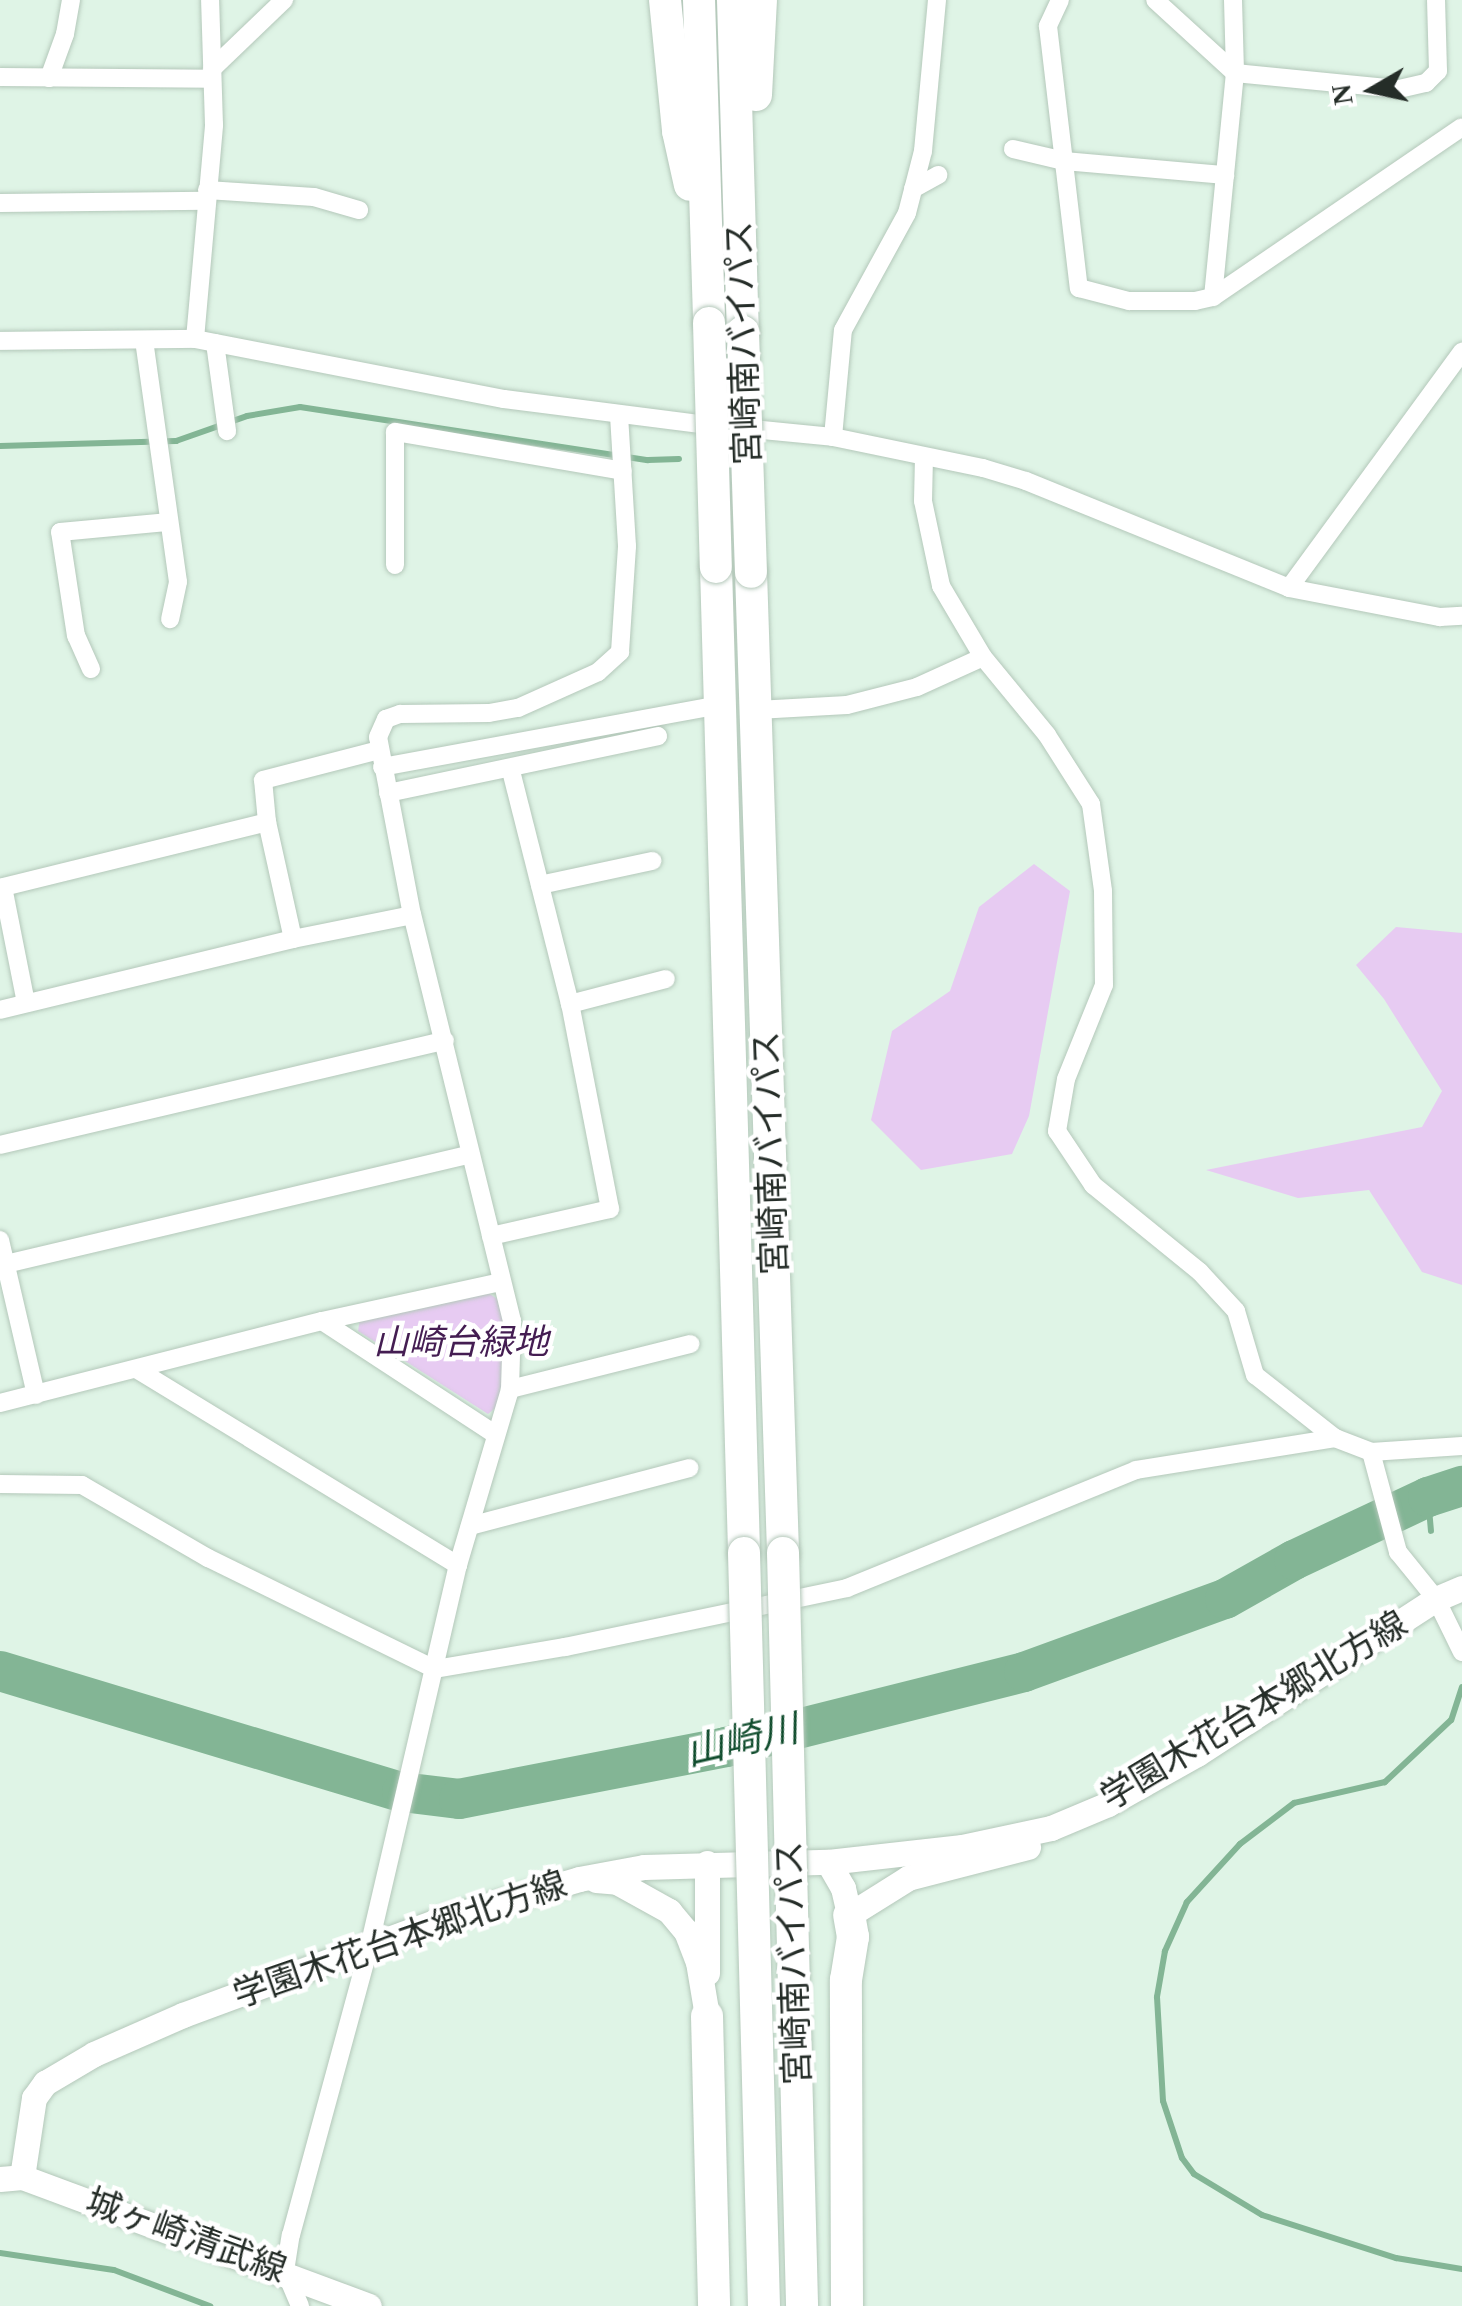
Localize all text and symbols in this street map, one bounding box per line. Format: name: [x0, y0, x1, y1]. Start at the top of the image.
north arrow: [1322, 40, 1422, 140]
text: N: [1325, 82, 1359, 107]
street label: 宮崎南バイパス: [719, 220, 769, 466]
street label: 宮崎南バイパス: [746, 1030, 796, 1276]
park label: 山崎台緑地: [374, 1322, 548, 1364]
street label: 学園木花台本郷北方線: [1093, 1603, 1415, 1819]
water label: 山崎川: [681, 1706, 803, 1776]
street label: 宮崎南バイパス: [769, 1840, 819, 2086]
street label: 学園木花台本郷北方線: [228, 1863, 572, 2017]
street label: 城ヶ崎清武線: [80, 2180, 292, 2292]

